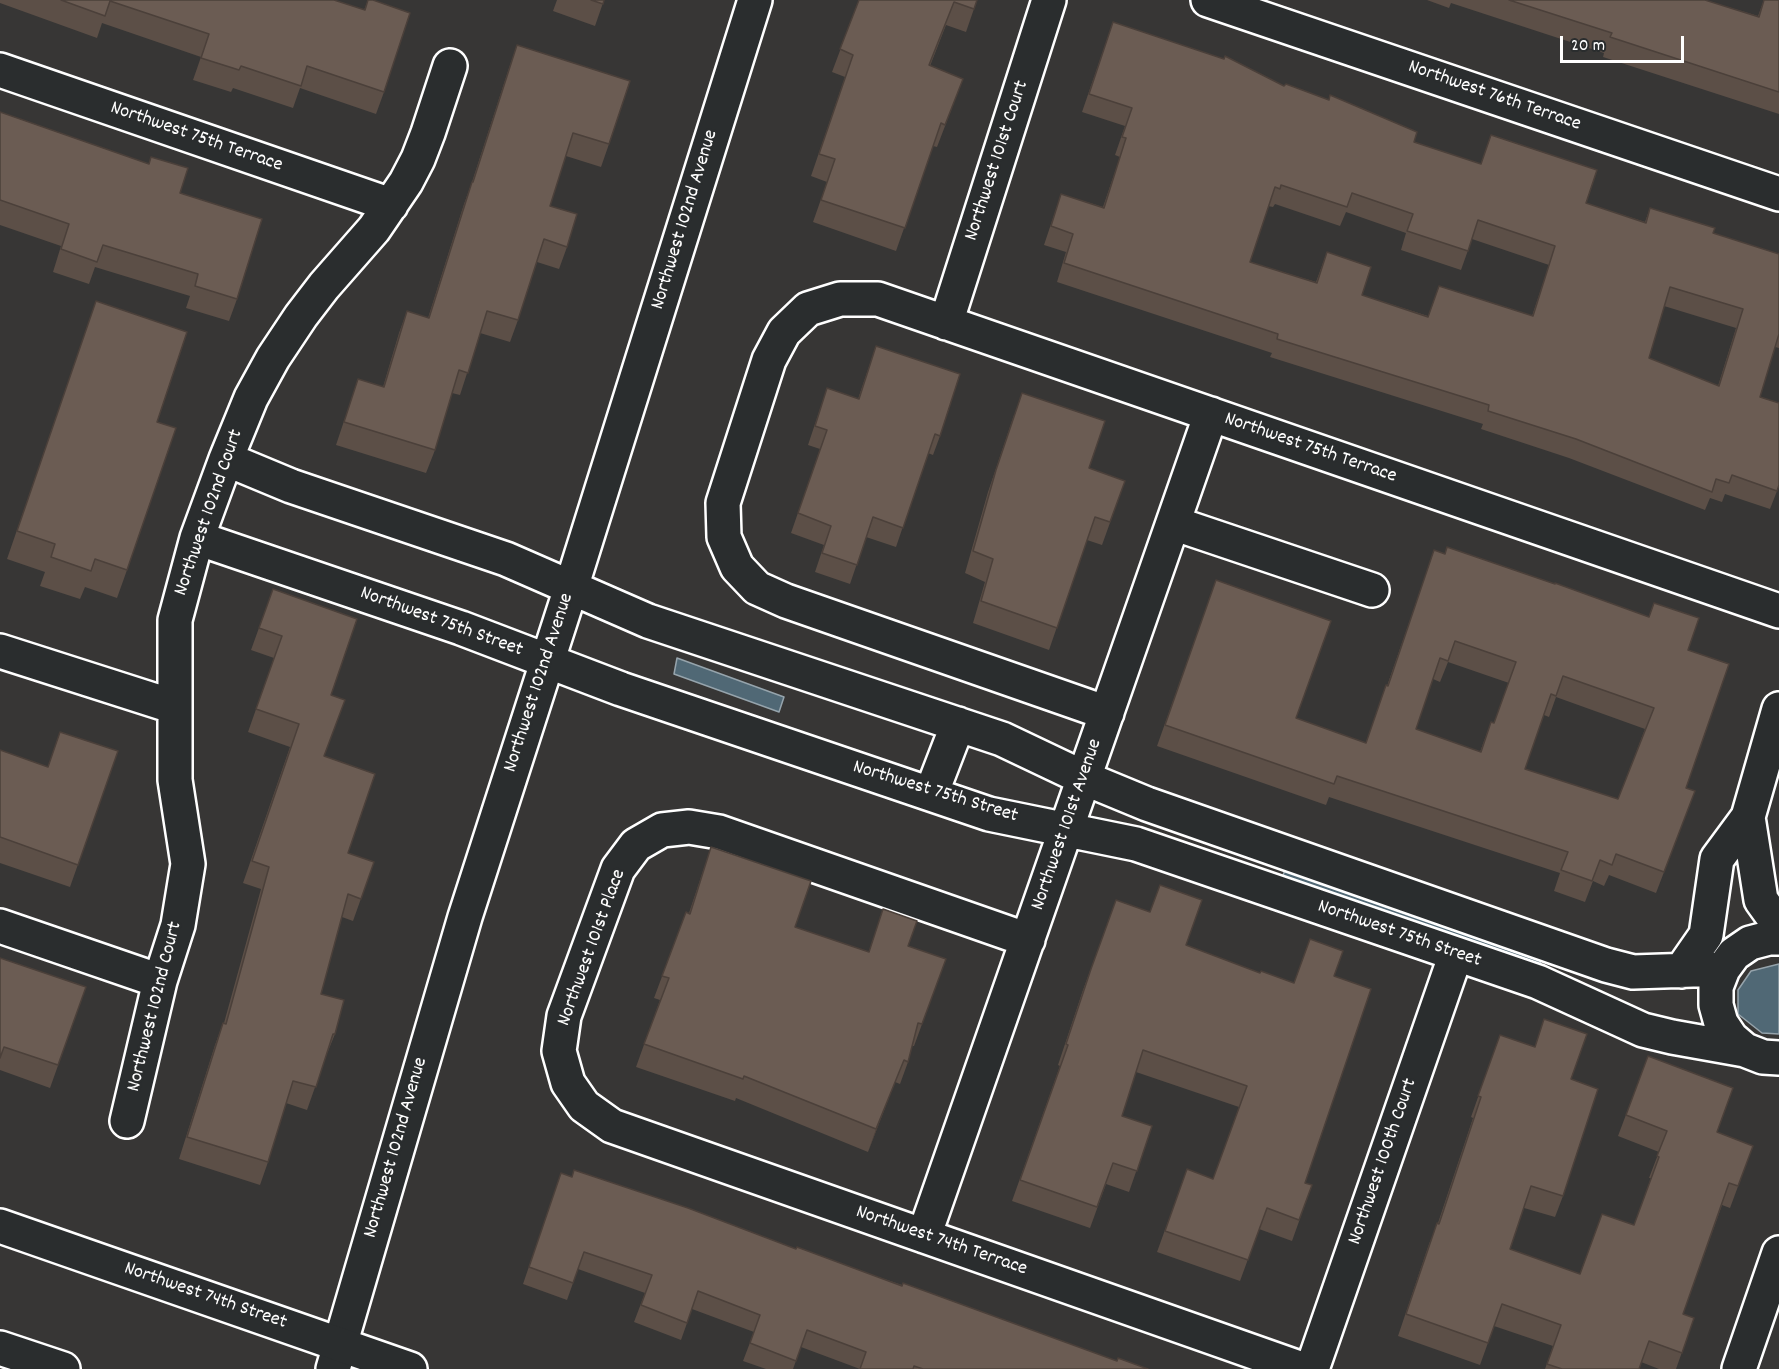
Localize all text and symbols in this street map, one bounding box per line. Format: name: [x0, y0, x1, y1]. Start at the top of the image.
scale bar: [1563, 24, 1688, 62]
text: 20 m: [1571, 34, 1605, 59]
street label: Northwest 76th Terrace: [1404, 56, 1584, 138]
street label: Northwest 101st Court: [961, 78, 1035, 244]
street label: Northwest 75th Terrace: [107, 97, 285, 179]
street label: Northwest 102nd Avenue: [647, 127, 725, 313]
street label: Northwest 75th Terrace: [1221, 408, 1399, 490]
street label: Northwest 102nd Court: [170, 427, 250, 599]
street label: Northwest 75th Street: [356, 582, 526, 664]
street label: Northwest 102nd Avenue: [500, 590, 580, 776]
street label: Northwest 101st Avenue: [1027, 736, 1109, 914]
street label: Northwest 75th Street: [850, 756, 1020, 830]
street label: Northwest 101st Place: [554, 866, 632, 1030]
street label: Northwest 75th Street: [1314, 896, 1484, 974]
street label: Northwest 102nd Court: [123, 920, 189, 1094]
street label: Northwest 102nd Avenue: [360, 1055, 434, 1241]
street label: Northwest 100th Court: [1344, 1076, 1424, 1248]
street label: Northwest 74th Terrace: [852, 1201, 1030, 1283]
street label: Northwest 74th Street: [120, 1258, 290, 1336]

